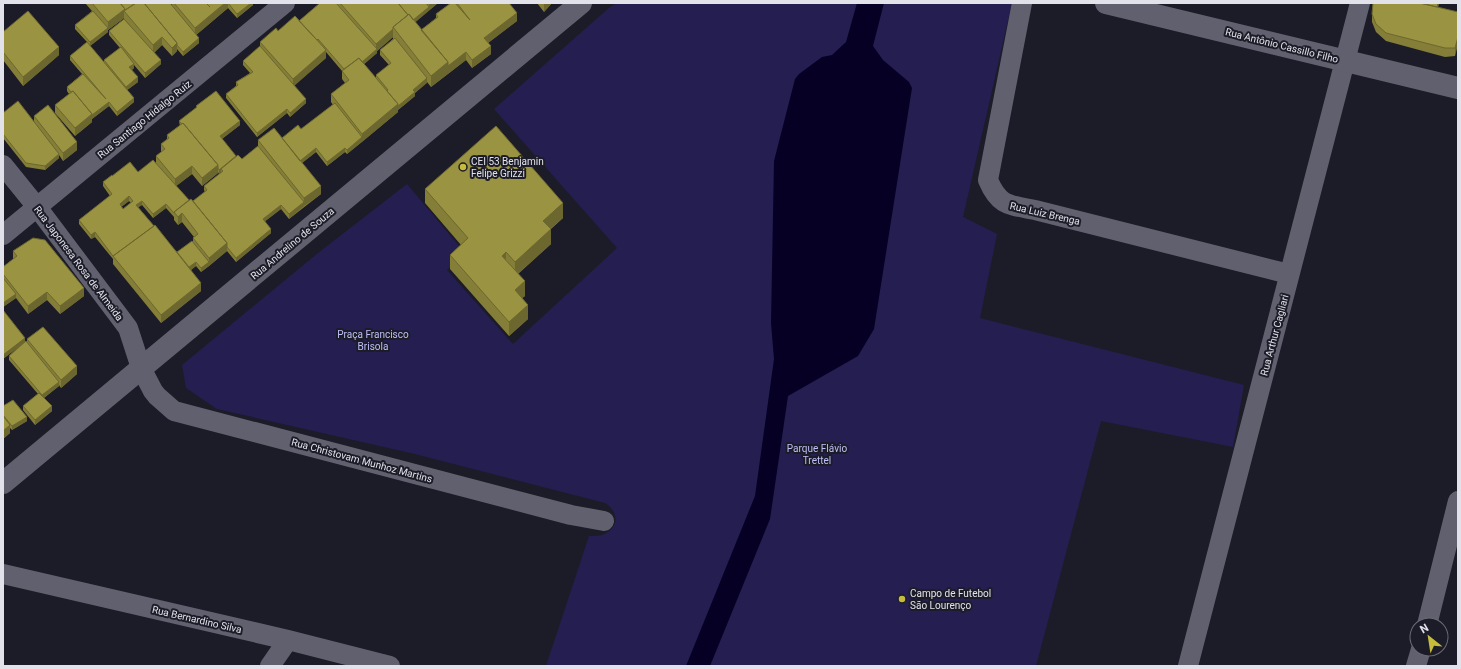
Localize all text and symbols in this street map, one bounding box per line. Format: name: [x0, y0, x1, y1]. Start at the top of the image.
street label: Rua Antônio Cassillo Filho: [1224, 26, 1340, 65]
street label: Rua Santiago Hidalgo Ruiz: [95, 78, 193, 161]
place label: CEI 53 Benjamin Felipe Grizzi: [471, 156, 544, 179]
marker: CEI 53 Benjamin Felipe Grizzi: [458, 162, 468, 172]
street label: Rua Luiz Brenga: [1009, 200, 1081, 227]
street label: Rua Japonesa Rosa de Almeida: [32, 204, 125, 323]
street label: Rua Andrelino de Souza: [248, 205, 336, 281]
street label: Rua Arthur Cagliari: [1258, 293, 1291, 377]
park label: Praça Francisco Brisola: [337, 329, 409, 352]
street label: Rua Christovam Munhoz Martins: [290, 436, 434, 485]
park label: Parque Flávio Trettel: [787, 443, 847, 466]
place label: Campo de Futebol São Lourenço: [910, 588, 991, 611]
marker: Campo de Futebol São Lourenço: [897, 594, 907, 604]
street label: Rua Bernardino Silva: [151, 604, 243, 635]
north arrow: [1409, 617, 1449, 657]
text: N: [1418, 621, 1431, 636]

